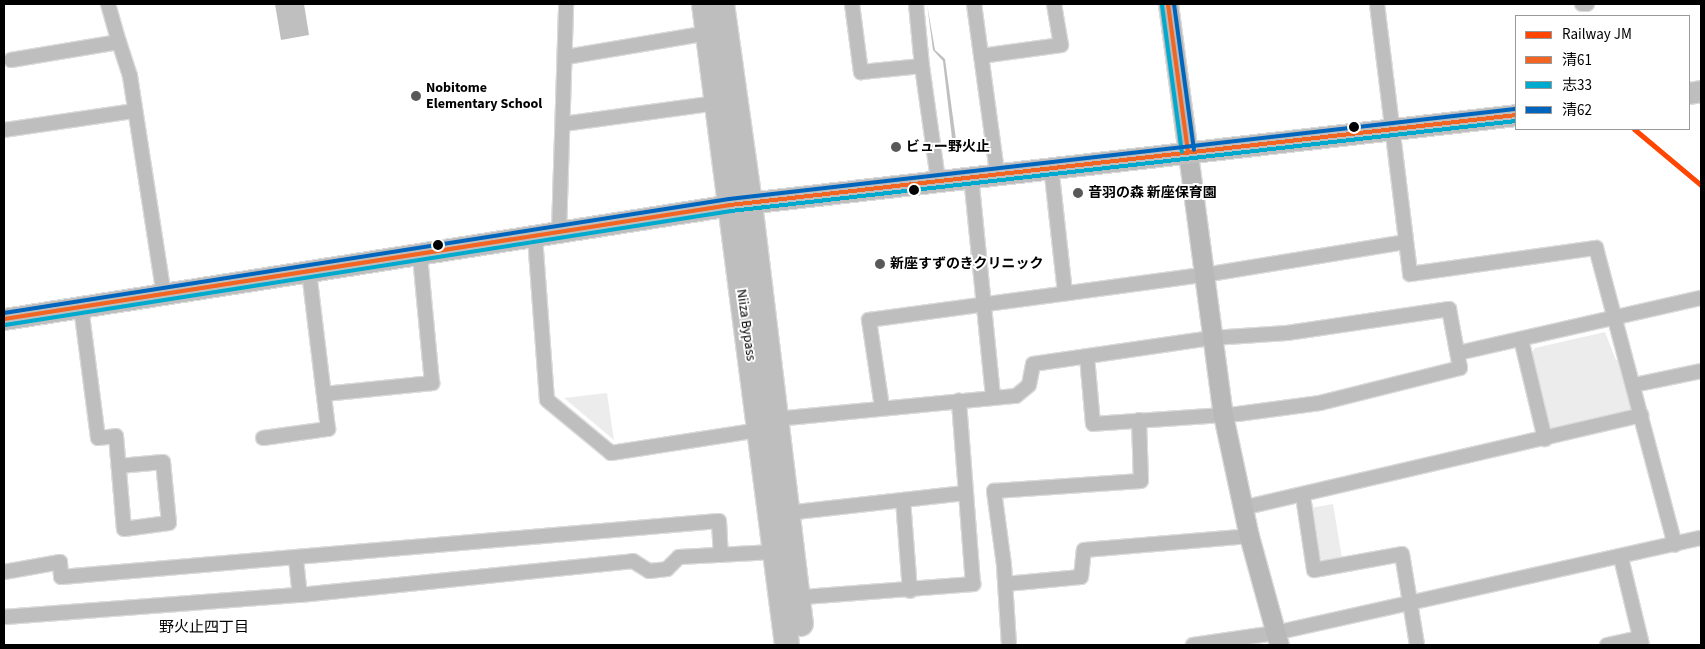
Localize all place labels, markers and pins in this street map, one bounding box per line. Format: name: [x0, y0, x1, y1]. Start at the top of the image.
place label: Nobitome Elementary School: [426, 80, 542, 112]
marker: Nobitome Elementary School: [410, 90, 422, 102]
unlabelled marker: [1349, 122, 1359, 132]
place label: ビュー野火止: [906, 139, 990, 155]
marker: ビュー野火止: [890, 141, 902, 153]
unlabelled marker: [909, 185, 919, 195]
place label: 音羽の森 新座保育園: [1088, 185, 1217, 201]
marker: 音羽の森 新座保育園: [1072, 187, 1084, 199]
unlabelled marker: [433, 240, 443, 250]
place label: 新座すずのきクリニック: [890, 256, 1044, 272]
marker: 新座すずのきクリニック: [874, 258, 886, 270]

